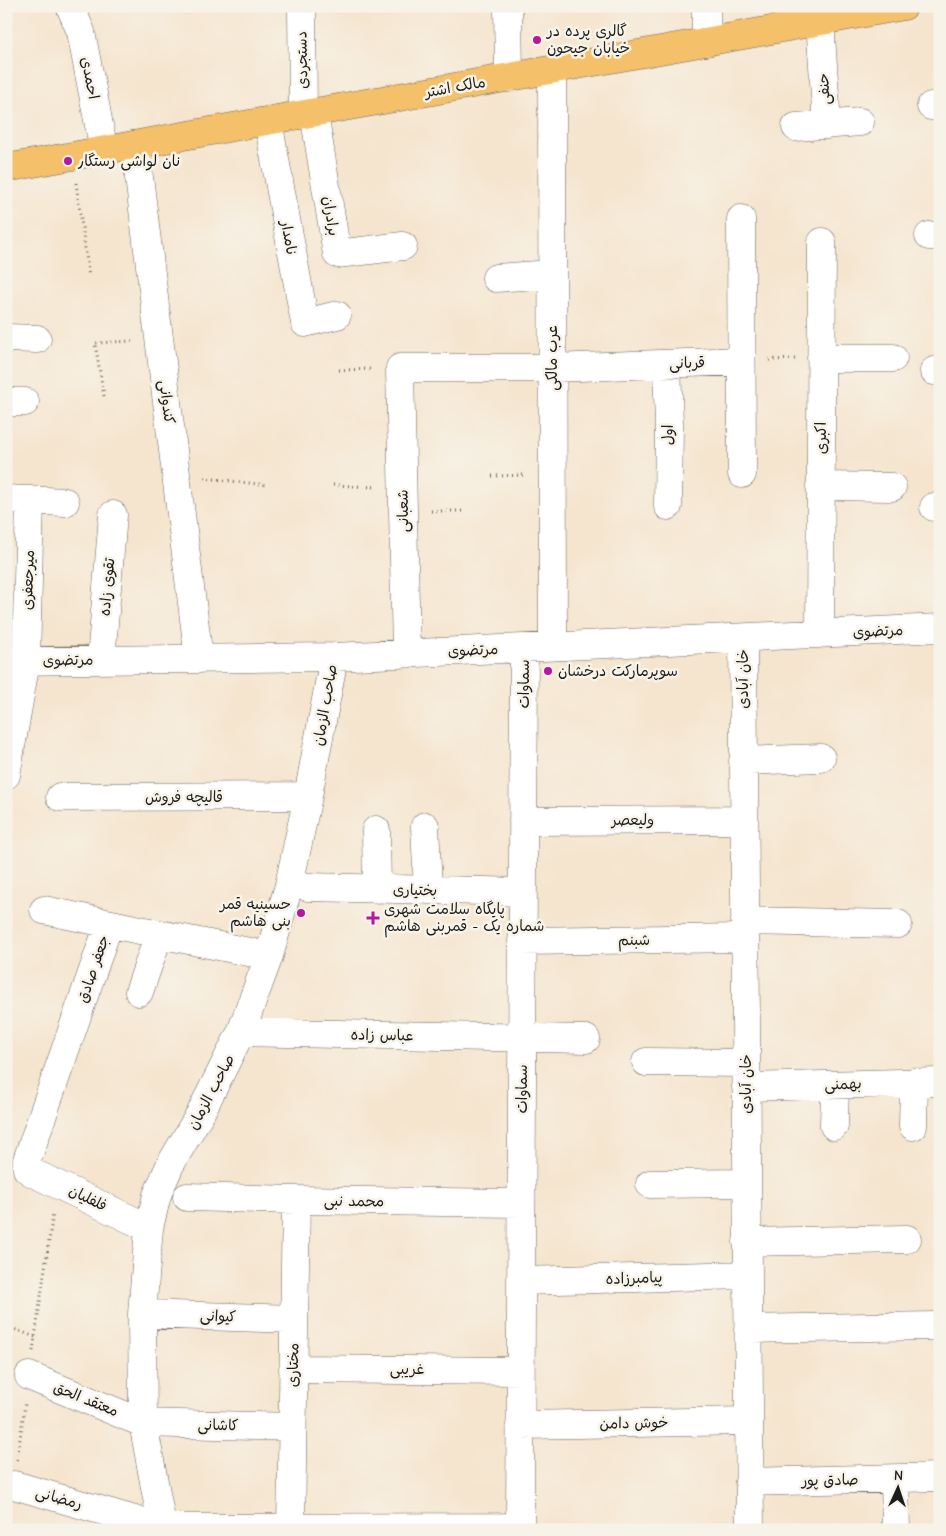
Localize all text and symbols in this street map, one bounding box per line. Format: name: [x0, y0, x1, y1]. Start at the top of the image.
place label: گالری پرده در خیابان جیحون: [546, 22, 630, 57]
street label: دستجردی: [292, 31, 312, 89]
marker: گالری پرده در خیابان جیحون: [531, 34, 543, 46]
street label: احمدی: [77, 55, 103, 101]
street label: حنفی: [814, 72, 835, 105]
street label: مالک اشتر: [421, 73, 487, 102]
place label: نان لواشی رستگار: [77, 152, 180, 171]
marker: نان لواشی رستگار: [62, 155, 74, 167]
street label: برادران: [319, 195, 343, 237]
street label: نامدار: [277, 218, 301, 257]
street label: عرب مالکی: [543, 325, 562, 391]
street label: قربانی: [669, 353, 705, 374]
street label: کندوانی: [154, 379, 179, 425]
street label: اکبری: [812, 422, 830, 454]
street label: اول: [659, 425, 677, 445]
street label: شعبانی: [394, 489, 413, 533]
street label: میرجعفری: [18, 550, 38, 610]
street label: تقوی زاده: [95, 557, 119, 617]
street label: مرتضوی: [852, 621, 904, 641]
street label: مرتضوی: [447, 640, 499, 660]
street label: خان آبادی: [734, 649, 752, 709]
street label: مرتضوی: [43, 651, 93, 669]
street label: سماوات: [515, 660, 533, 709]
place label: سوپرمارکت درخشان: [558, 662, 678, 681]
street label: صاحب الزمان: [309, 663, 341, 747]
marker: سوپرمارکت درخشان: [542, 665, 554, 677]
street label: قالیچه فروش: [145, 788, 223, 807]
street label: ولیعصر: [610, 811, 654, 829]
street label: بختیاری: [393, 881, 437, 899]
place label: حسینیه قمر بنی هاشم: [218, 895, 291, 933]
place label: پایگاه سلامت شهری شماره یک - قمربنی هاشم: [384, 900, 544, 938]
marker: حسینیه قمر بنی هاشم: [295, 907, 307, 919]
marker: پایگاه سلامت شهری شماره یک - قمربنی هاشم: [366, 911, 380, 925]
street label: شبنم: [618, 931, 650, 952]
street label: جعفر صادق: [73, 933, 113, 1005]
street label: عباس زاده: [350, 1025, 414, 1045]
street label: صاحب الزمان: [184, 1051, 238, 1133]
street label: خان آبادی: [737, 1054, 755, 1114]
street label: سماوات: [513, 1065, 531, 1114]
street label: بهمنی: [824, 1074, 862, 1095]
street label: فلفلیان: [66, 1181, 110, 1215]
street label: محمد نبی: [324, 1191, 384, 1212]
street label: پیامبرزاده: [605, 1268, 663, 1289]
street label: کیوانی: [200, 1306, 236, 1327]
street label: مختاری: [284, 1343, 302, 1387]
street label: غریبی: [390, 1360, 424, 1379]
street label: معتقد الحق: [51, 1378, 121, 1420]
street label: خوش دامن: [599, 1413, 669, 1433]
street label: کاشانی: [197, 1416, 239, 1435]
north arrow: [874, 1464, 924, 1514]
text: N: [894, 1467, 904, 1484]
street label: صادق پور: [800, 1471, 859, 1491]
street label: رمضانی: [33, 1483, 84, 1514]

